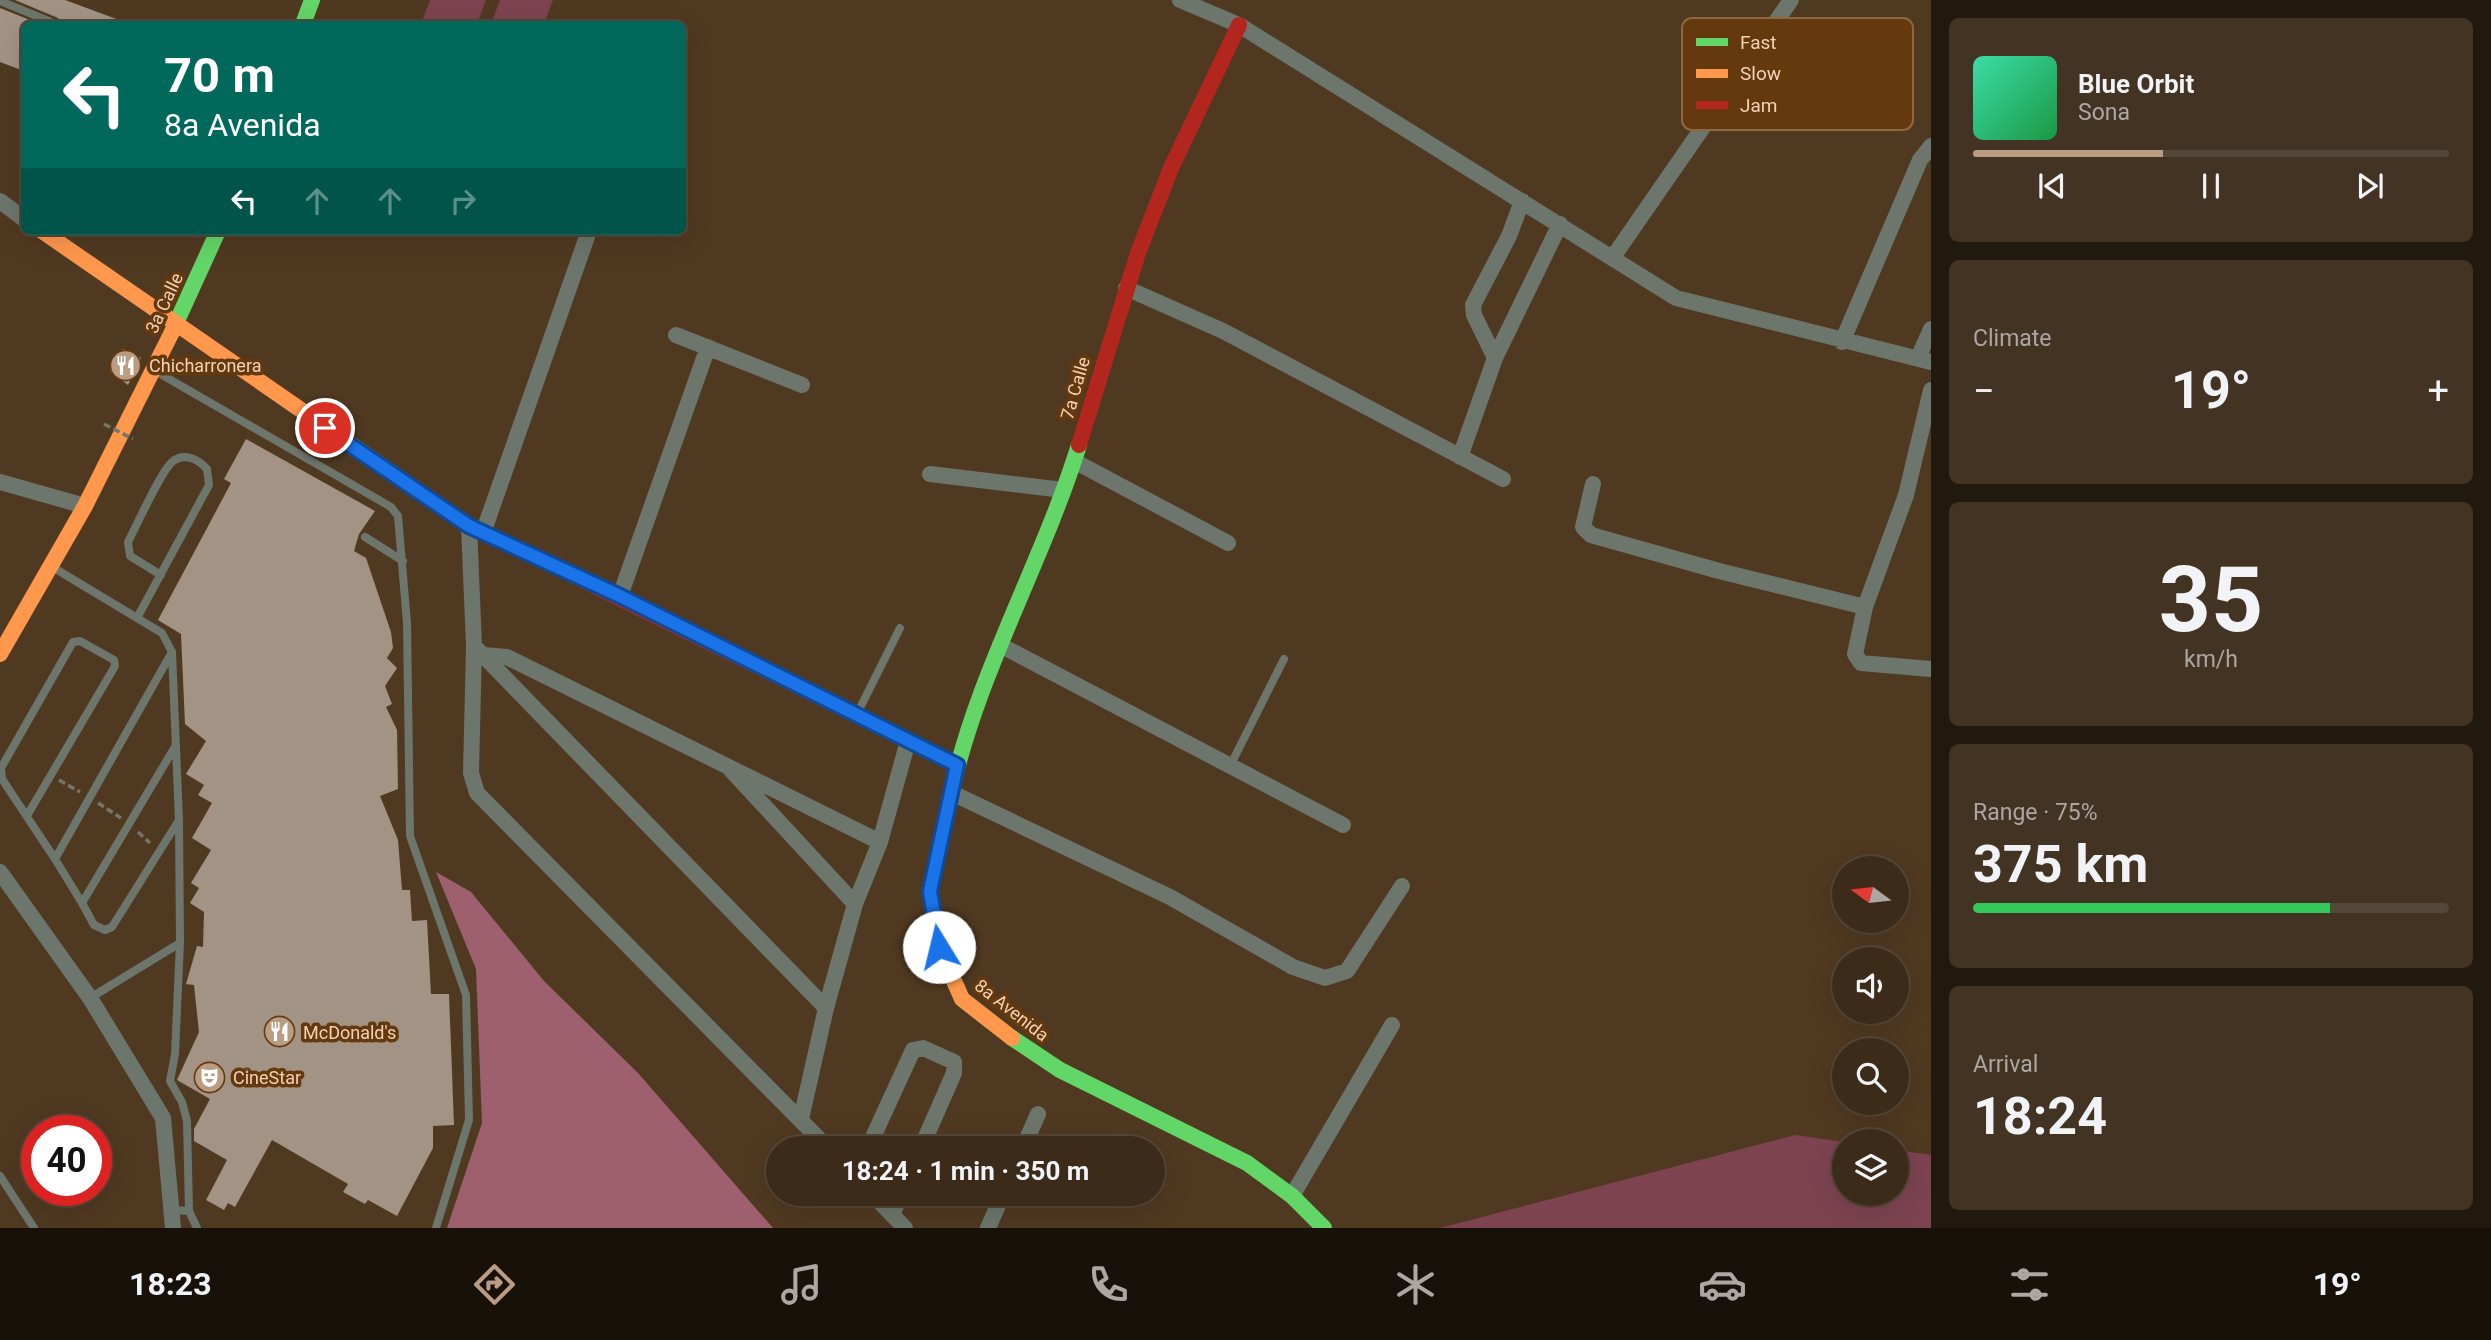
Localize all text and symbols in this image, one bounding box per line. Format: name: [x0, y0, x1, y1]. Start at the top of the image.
legend: [1682, 18, 1913, 130]
text: Fast: [1740, 31, 1777, 54]
text: 70 m: [164, 47, 275, 104]
icon: left: [49, 49, 140, 140]
text: Slow: [1740, 62, 1781, 85]
text: Blue Orbit: [2078, 69, 2194, 99]
text: Jam: [1740, 94, 1777, 117]
text: Sona: [2078, 99, 2130, 126]
text: 8a Avenida: [164, 106, 321, 144]
icon: previous: [2033, 167, 2071, 205]
icon: pause: [2192, 167, 2230, 205]
icon: next: [2351, 167, 2389, 205]
icon: left: [225, 182, 263, 220]
icon: ahead: [298, 182, 336, 220]
icon: ahead: [371, 182, 409, 220]
icon: right: [444, 182, 482, 220]
street label: 3a Calle: [141, 269, 187, 337]
text: Climate: [1973, 325, 2052, 352]
restaurant icon: Chicharronera: [109, 348, 143, 382]
street label: 7a Calle: [1056, 354, 1094, 422]
place label: Chicharronera: [149, 355, 261, 376]
text: 19°: [2171, 360, 2251, 421]
text: −: [1973, 369, 1995, 413]
text: +: [2427, 369, 2449, 413]
pin: [295, 398, 355, 458]
icon: arrive: [306, 409, 344, 447]
text: 35: [2159, 547, 2263, 653]
text: km/h: [2184, 646, 2238, 673]
text: Range · 75%: [1973, 799, 2098, 826]
text: 375 km: [1973, 834, 2148, 895]
north arrow: [1832, 856, 1909, 933]
map controls: [1832, 856, 1909, 1206]
position arrow: [902, 910, 976, 984]
button: sound: [1832, 947, 1909, 1024]
street label: 8a Avenida: [971, 975, 1053, 1045]
restaurant icon: McDonald's: [263, 1015, 297, 1049]
place label: McDonald's: [303, 1022, 396, 1043]
button: search: [1832, 1038, 1909, 1115]
text: Arrival: [1973, 1051, 2038, 1078]
theatre icon: CineStar: [193, 1060, 227, 1094]
place label: CineStar: [233, 1067, 301, 1088]
text: 18:24: [1973, 1086, 2107, 1147]
speed limit sign: 40: [21, 1115, 112, 1206]
button: layers: [1832, 1129, 1909, 1206]
text: 18:24 · 1 min · 350 m: [842, 1156, 1089, 1186]
icon: directions: [470, 1260, 519, 1309]
icon: music: [777, 1260, 826, 1309]
icon: phone: [1084, 1260, 1133, 1309]
icon: climate: [1391, 1260, 1440, 1309]
icon: car: [1698, 1260, 1747, 1309]
icon: filters: [2005, 1260, 2054, 1309]
text: 18:23: [129, 1265, 212, 1303]
text: 19°: [2313, 1265, 2362, 1303]

